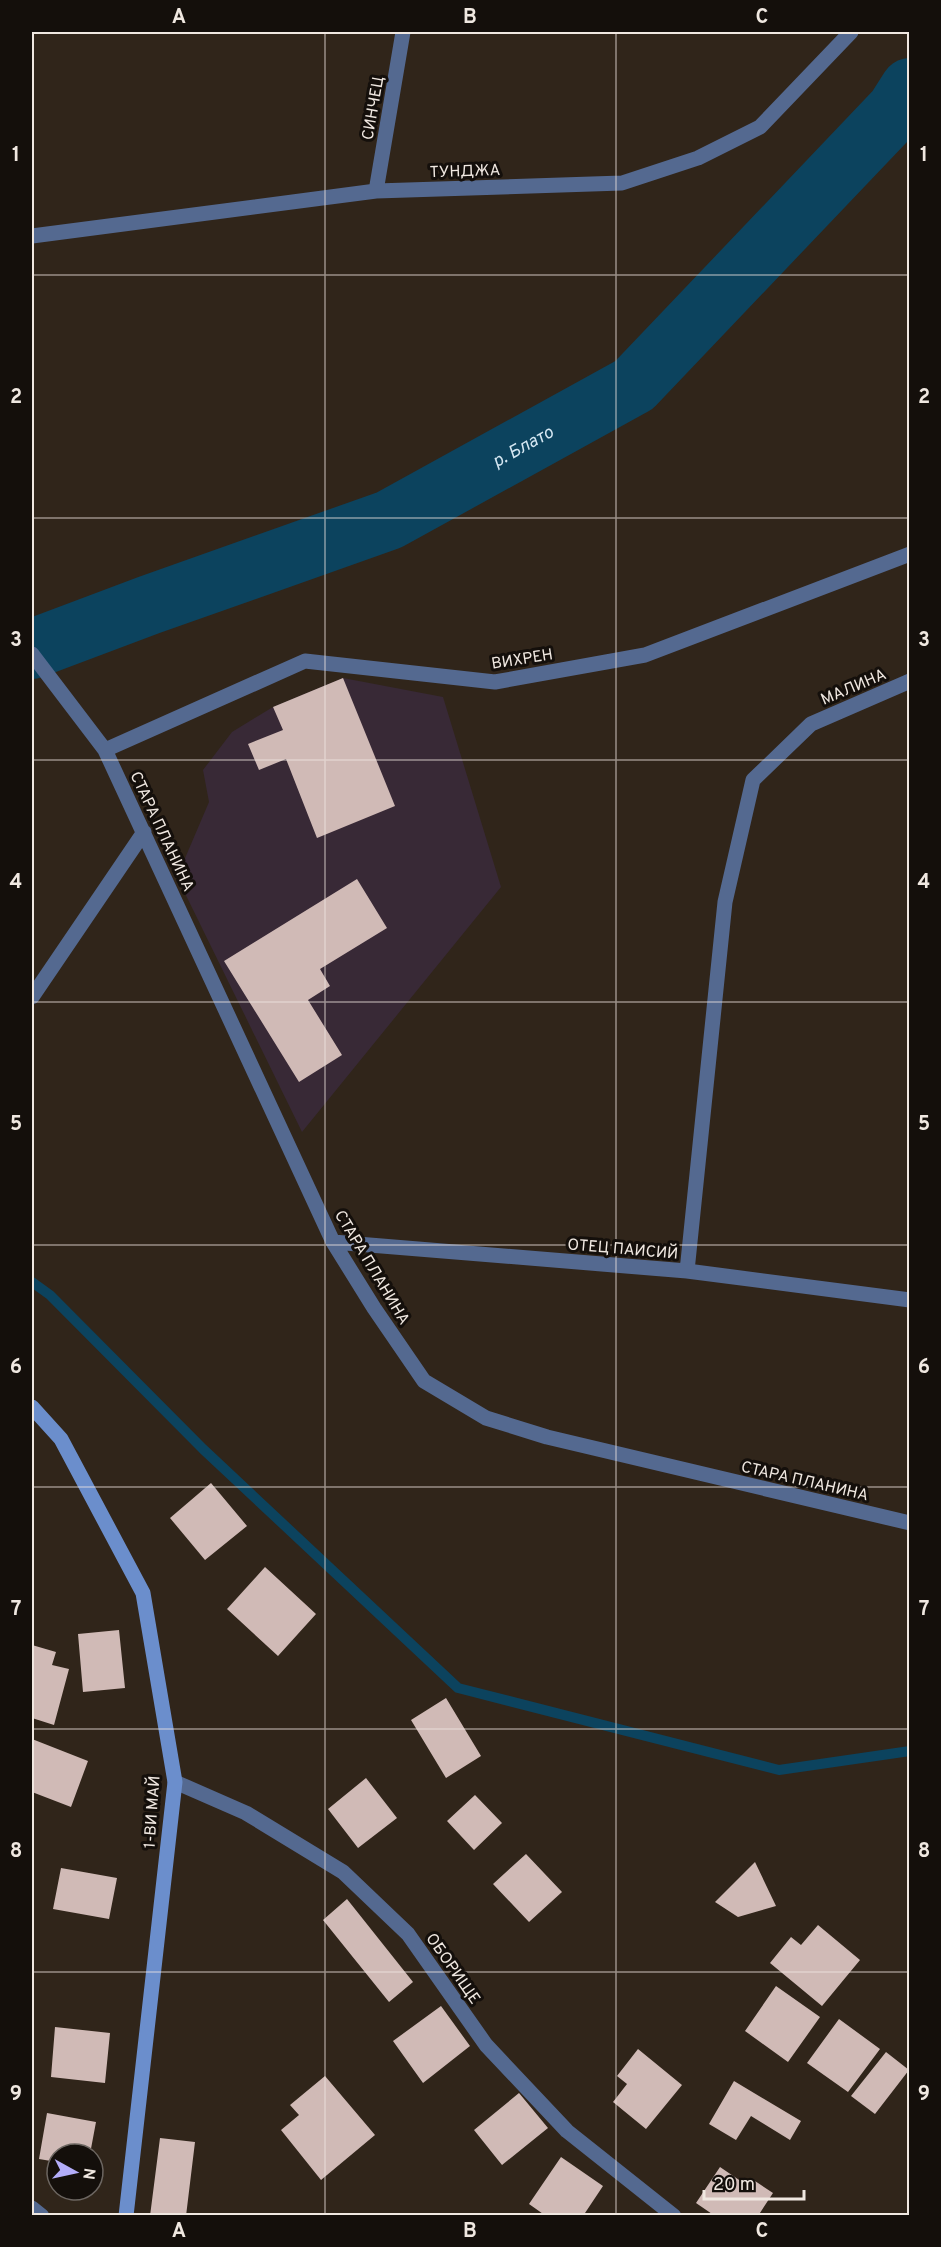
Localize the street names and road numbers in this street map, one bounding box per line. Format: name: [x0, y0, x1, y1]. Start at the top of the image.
street label: СИНЧЕЦ: [359, 75, 389, 142]
street label: ТУНДЖА: [429, 161, 501, 183]
street label: ВИХРЕН: [490, 645, 555, 675]
street label: МАЛИНА: [818, 665, 890, 711]
street label: СТАРА ПЛАНИНА: [125, 769, 198, 895]
street label: СТАРА ПЛАНИНА: [329, 1207, 413, 1329]
street label: ОТЕЦ ПАИСИЙ: [567, 1233, 679, 1265]
street label: СТАРА ПЛАНИНА: [739, 1458, 870, 1506]
street label: 1-ВИ МАЙ: [138, 1775, 166, 1849]
street label: ОБОРИЩЕ: [421, 1930, 484, 2008]

